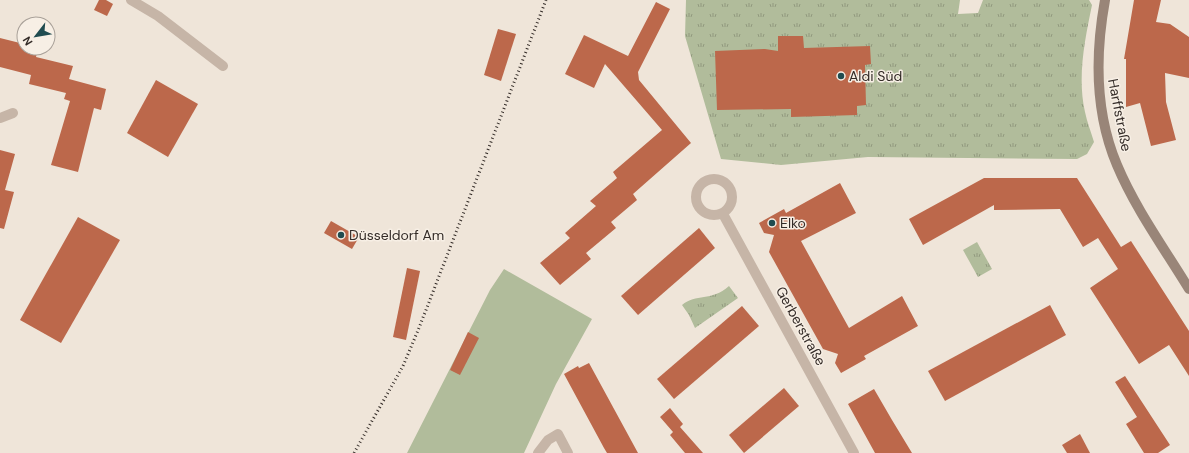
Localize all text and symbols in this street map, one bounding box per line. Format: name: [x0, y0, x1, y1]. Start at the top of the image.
north arrow: [16, 16, 56, 56]
text: N: [19, 34, 35, 48]
place label: Aldi Süd: [849, 67, 902, 85]
marker: Aldi Süd: [836, 71, 846, 81]
street label: Harffstraße: [1104, 77, 1136, 153]
place label: Elko: [780, 214, 806, 232]
marker: Elko: [767, 218, 777, 228]
place label: Düsseldorf Am: [349, 226, 444, 244]
marker: Düsseldorf Am: [336, 230, 346, 240]
street label: Gerberstraße: [772, 283, 830, 369]

